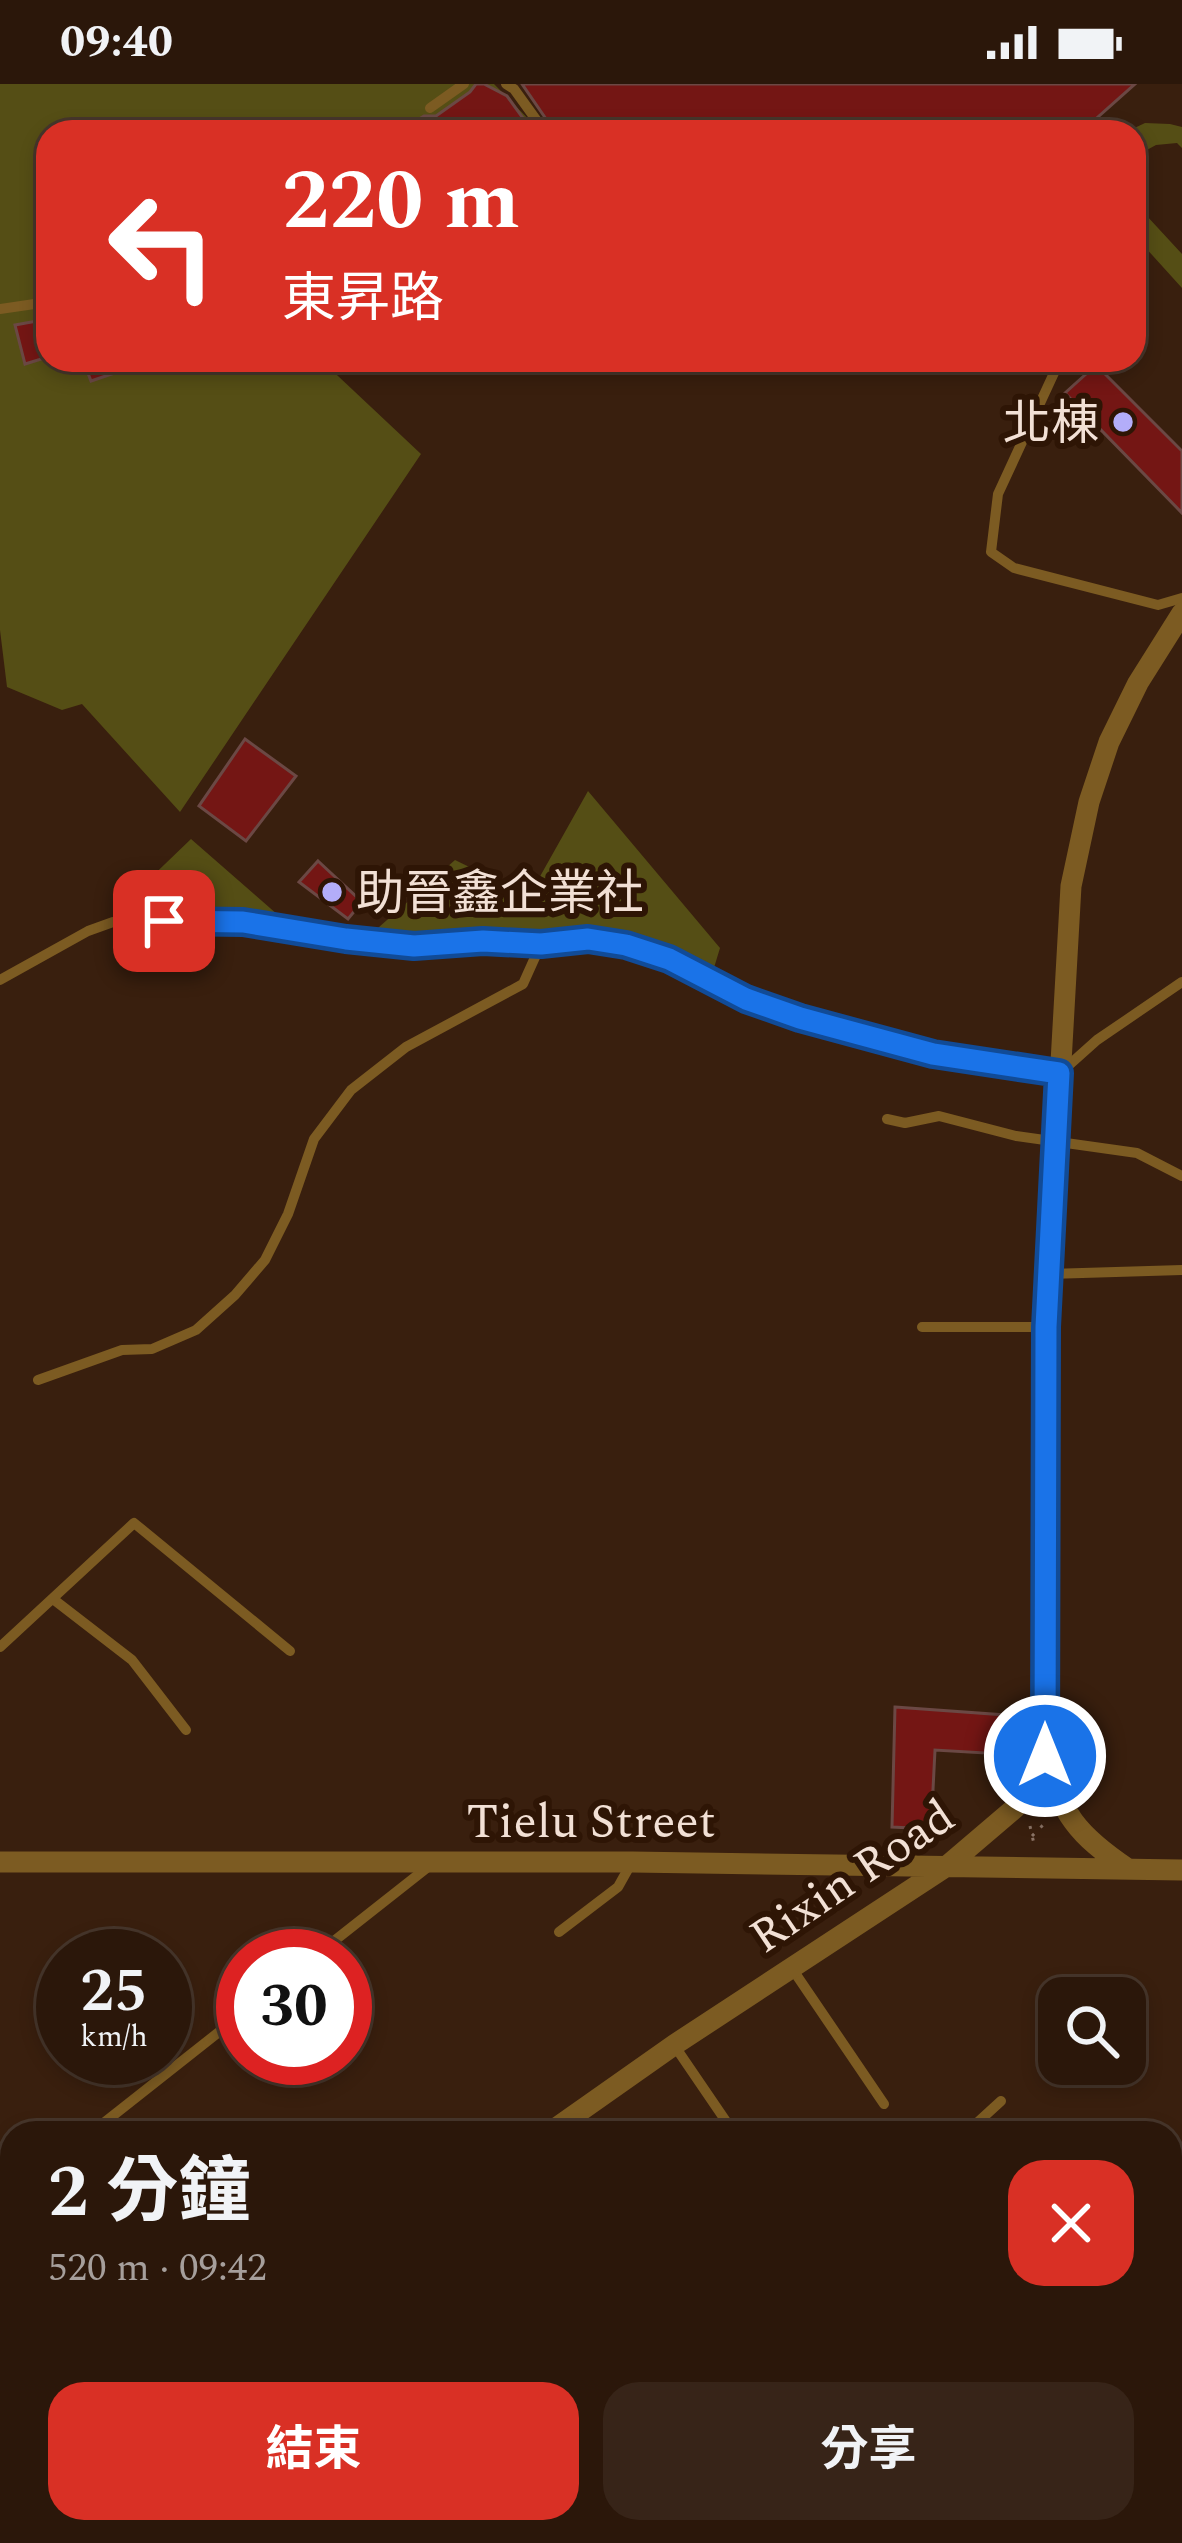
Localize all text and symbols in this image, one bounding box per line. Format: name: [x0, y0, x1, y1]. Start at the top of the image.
text: 09:40: [60, 8, 173, 77]
text: 220 m: [282, 138, 520, 266]
icon: left: [84, 168, 240, 324]
text: 東昇路: [282, 259, 444, 341]
place label: 北棟: [1003, 388, 1099, 461]
marker: 北棟: [1110, 409, 1136, 435]
place label: 助晉鑫企業社: [356, 858, 644, 931]
pin: [113, 870, 215, 972]
marker: 助晉鑫企業社: [319, 879, 345, 905]
icon: arrive: [131, 888, 197, 954]
position arrow: [982, 1693, 1108, 1819]
street label: Rixin Road: [735, 1781, 970, 1973]
street label: Tielu Street: [466, 1786, 716, 1859]
speed limit sign: 30: [216, 1929, 372, 2085]
text: 25: [80, 1946, 148, 2038]
map controls: [1038, 1977, 1146, 2085]
button: search: [1038, 1977, 1146, 2085]
text: km/h: [80, 2014, 148, 2060]
text: 2 分鐘: [48, 2139, 250, 2248]
button: close: [1008, 2160, 1134, 2286]
text: 520 m · 09:42: [48, 2239, 267, 2298]
button: 結束: [48, 2382, 579, 2520]
button: 分享: [603, 2382, 1134, 2520]

